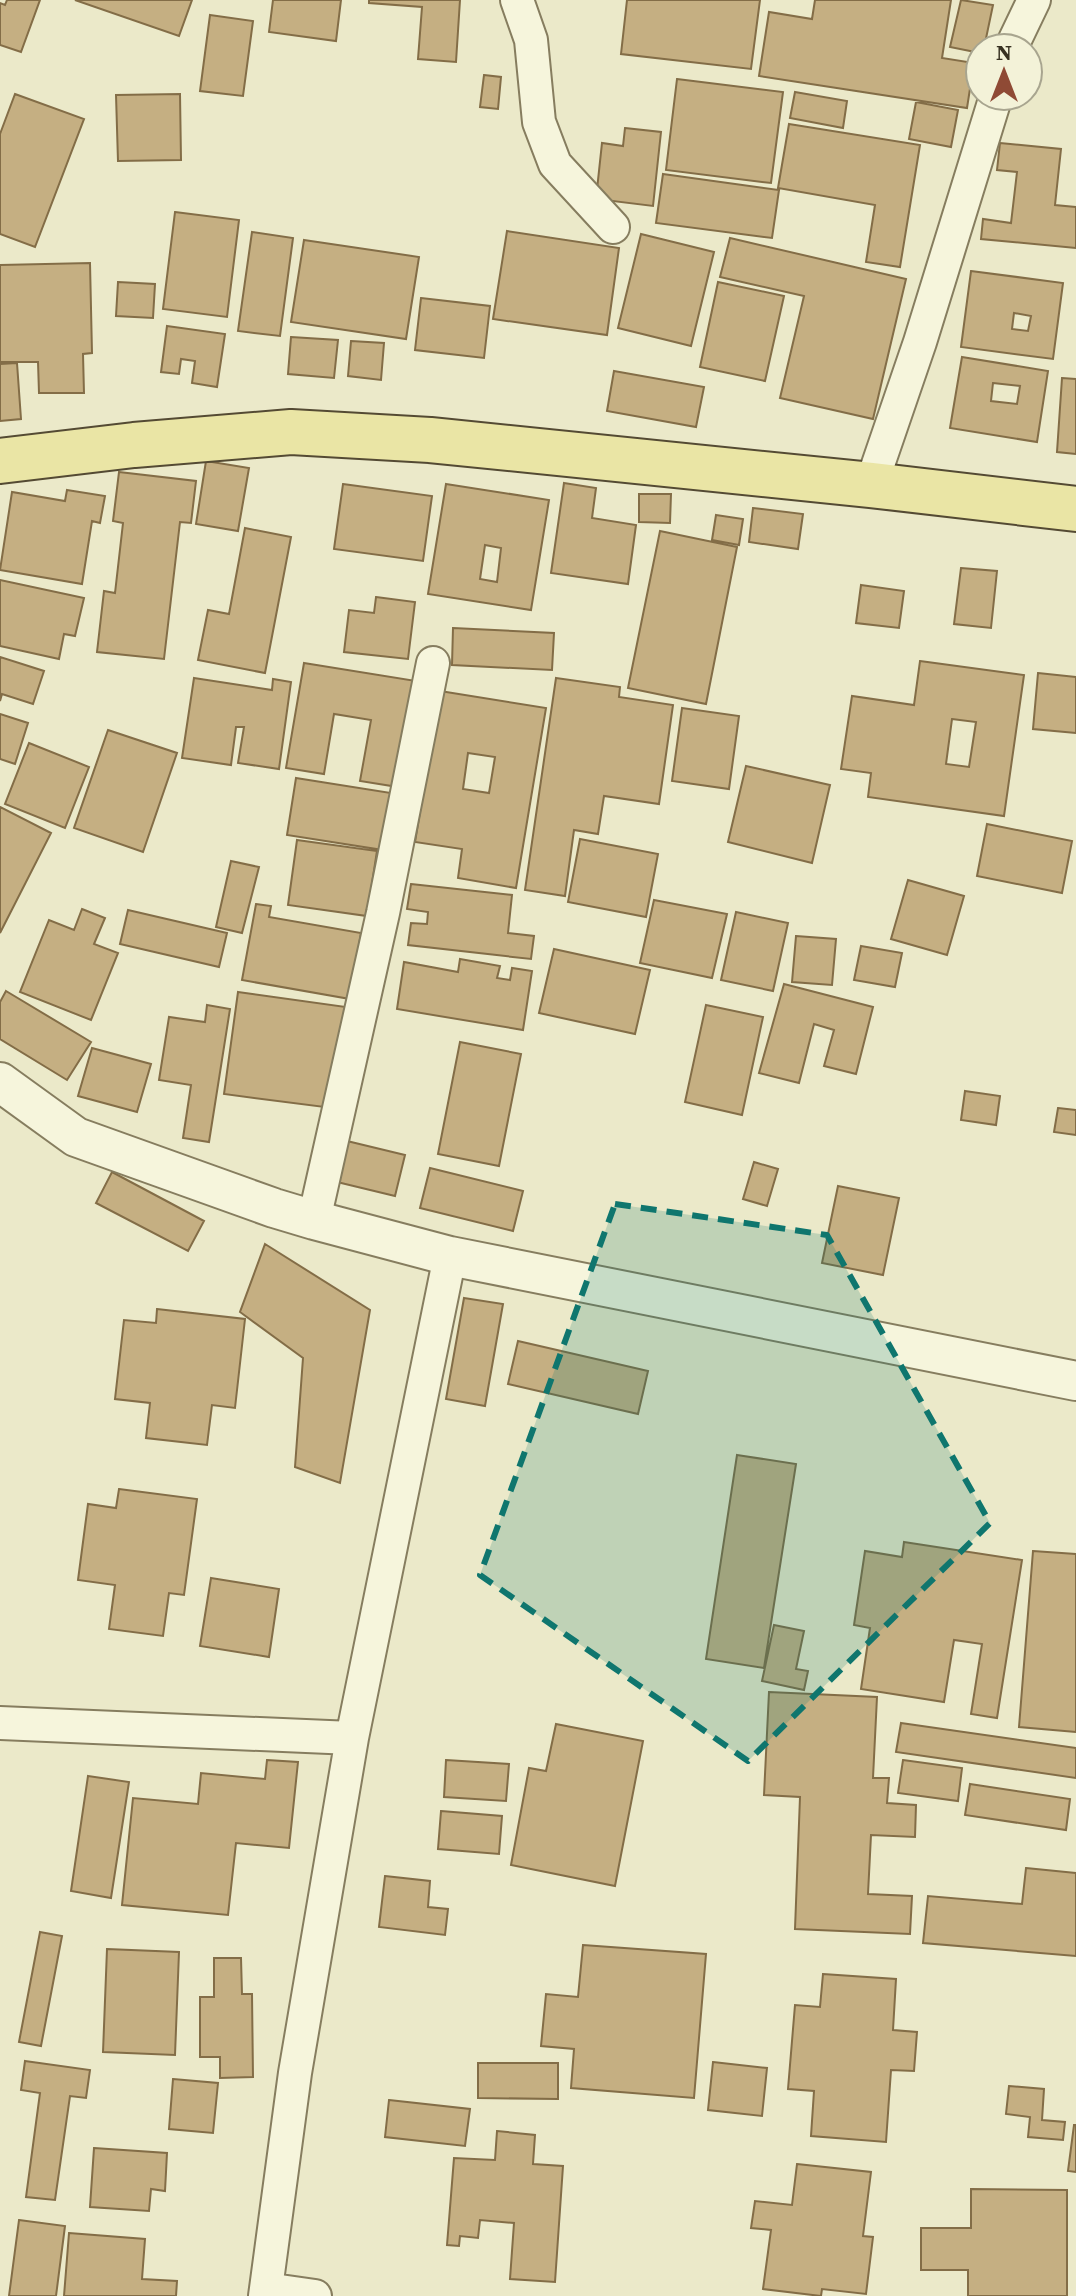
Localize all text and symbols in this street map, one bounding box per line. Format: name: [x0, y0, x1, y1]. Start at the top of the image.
north arrow: [964, 32, 1044, 112]
text: N: [996, 37, 1012, 67]

